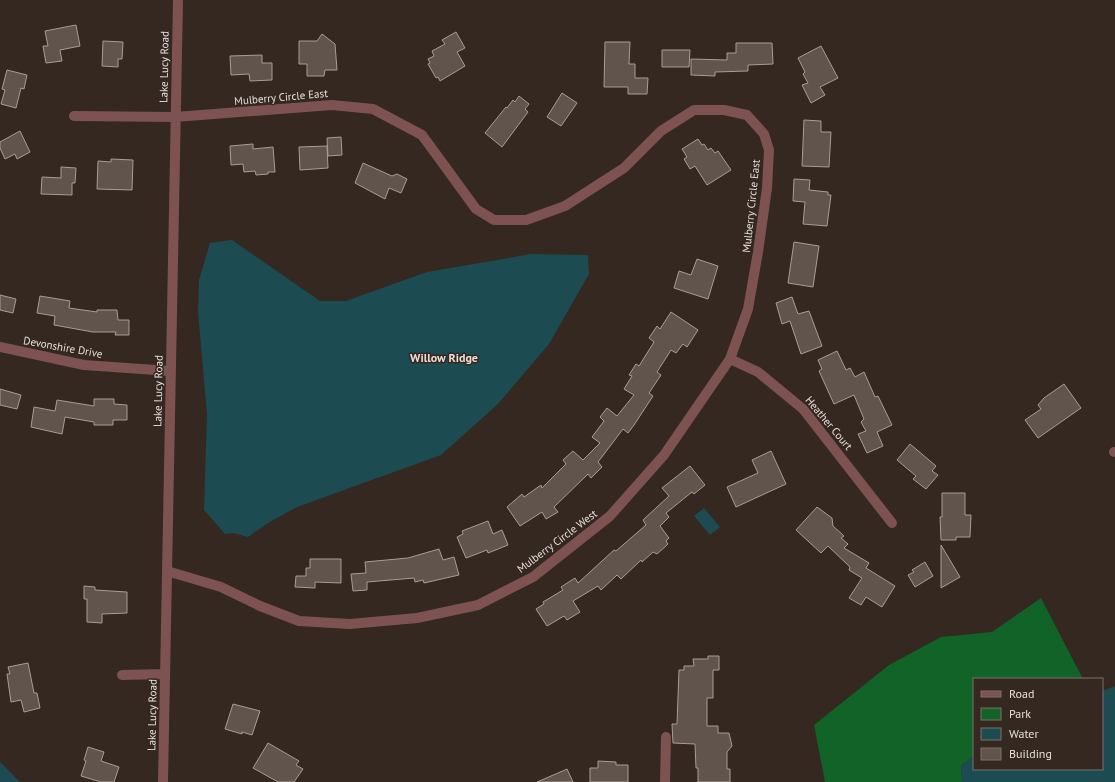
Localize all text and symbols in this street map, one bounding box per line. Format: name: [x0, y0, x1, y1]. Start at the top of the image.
street label: Lake Lucy Road: [156, 31, 172, 103]
street label: Mulberry Circle East: [234, 86, 329, 108]
street label: Mulberry Circle East: [739, 158, 763, 253]
street label: Devonshire Drive: [22, 333, 104, 361]
district label: Willow Ridge: [410, 350, 478, 365]
street label: Lake Lucy Road: [150, 355, 166, 427]
street label: Heather Court: [802, 393, 856, 453]
street label: Mulberry Circle West: [514, 506, 600, 576]
legend: [973, 678, 1103, 770]
street label: Lake Lucy Road: [144, 679, 160, 751]
text: Road: [1009, 686, 1034, 701]
text: Park: [1009, 706, 1031, 721]
text: Water: [1009, 726, 1039, 741]
text: Building: [1009, 746, 1052, 761]

